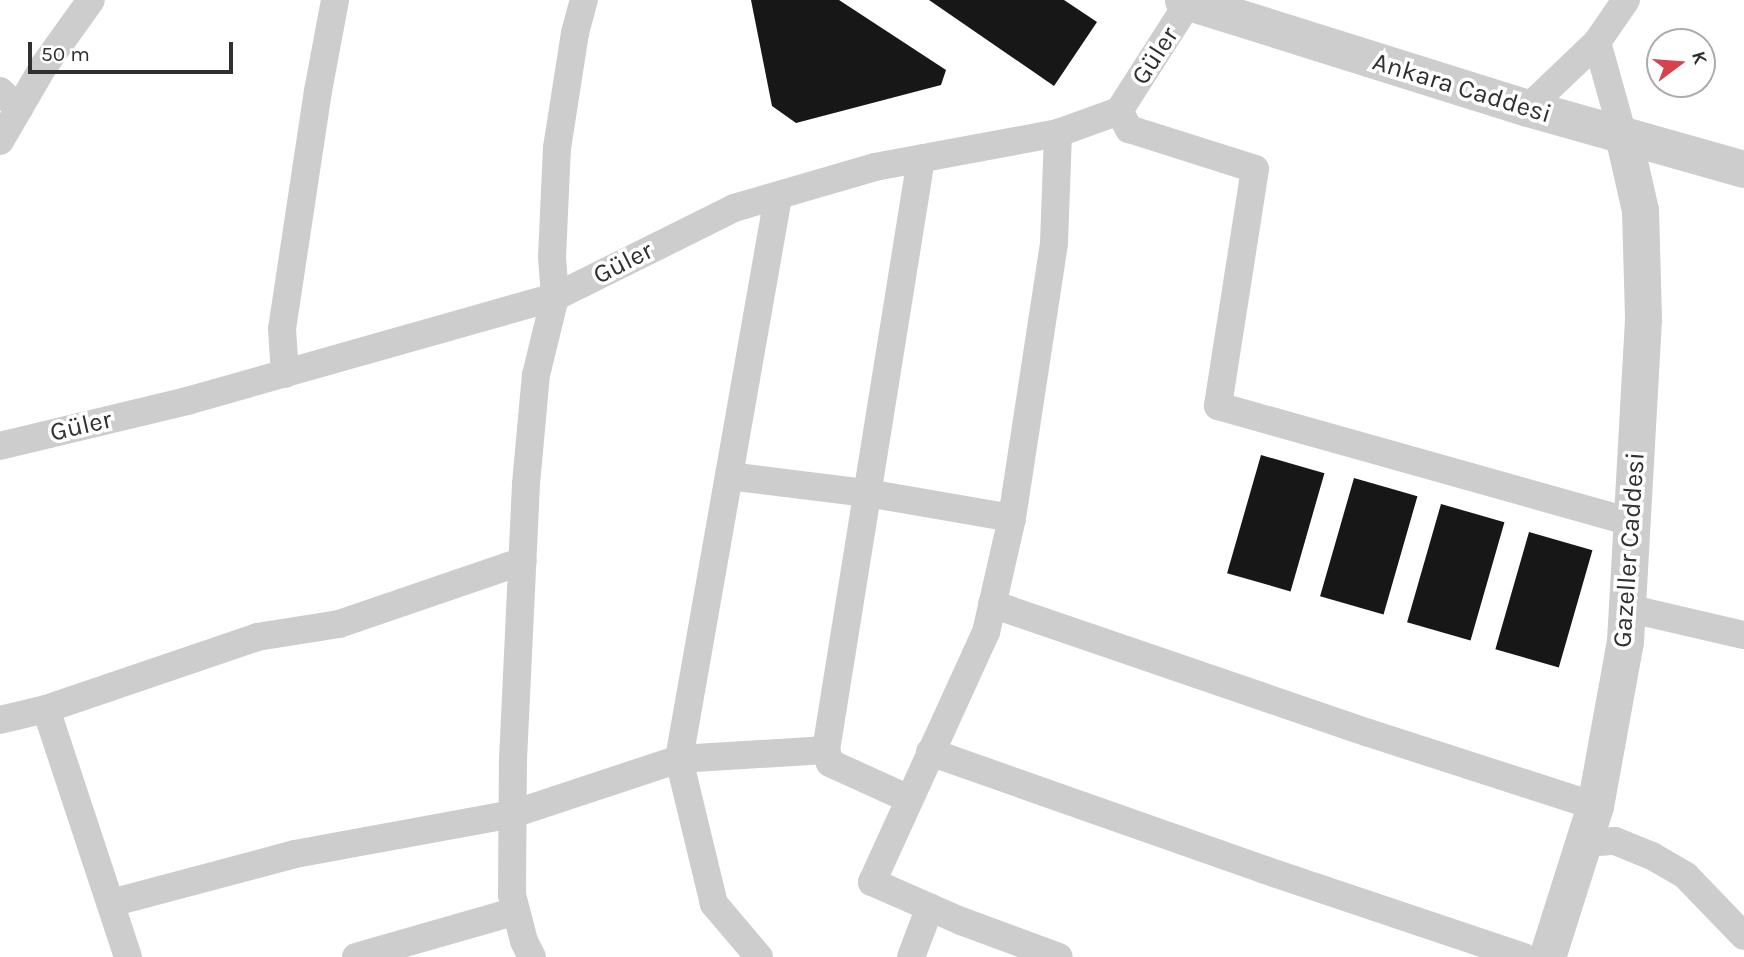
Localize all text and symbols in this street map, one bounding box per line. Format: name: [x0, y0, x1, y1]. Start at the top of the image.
street label: Güler: [1125, 21, 1185, 91]
scale bar: [32, 28, 236, 72]
north arrow: [1646, 28, 1716, 98]
text: 50 m: [41, 42, 90, 66]
street label: Ankara Caddesi: [1369, 46, 1555, 130]
text: K: [1687, 49, 1712, 67]
street label: Güler: [588, 235, 658, 291]
street label: Güler: [47, 404, 115, 448]
street label: Gazeller Caddesi: [1607, 451, 1651, 649]

